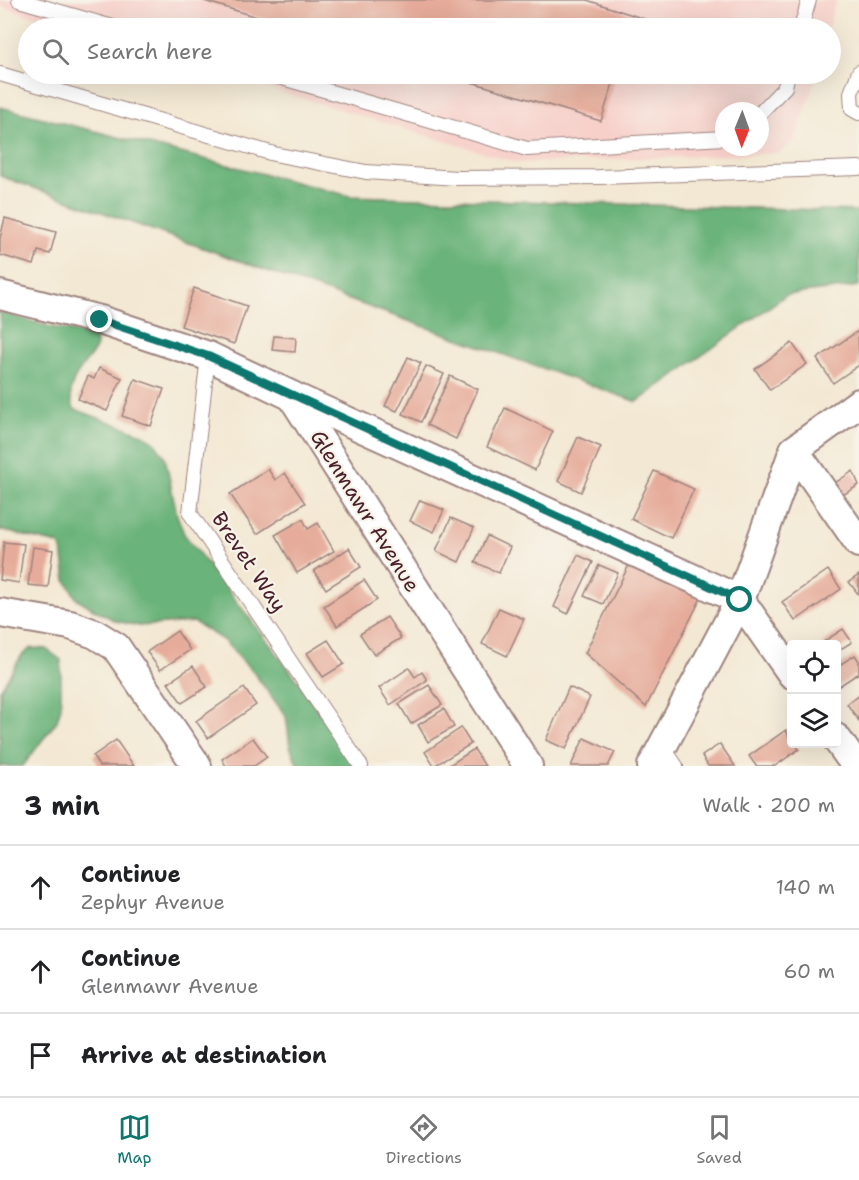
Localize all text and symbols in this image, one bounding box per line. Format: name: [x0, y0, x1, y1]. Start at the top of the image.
search box: [18, 18, 841, 84]
icon: search: [39, 35, 72, 68]
text: Search here: [87, 37, 213, 66]
north arrow: [715, 102, 769, 156]
route end: [86, 306, 112, 332]
street label: Glenmawr Avenue: [304, 425, 426, 597]
street label: Brevet Way: [205, 506, 293, 618]
route start: [726, 586, 752, 612]
map controls: [787, 640, 841, 748]
button: locate: [787, 640, 841, 694]
button: layers: [787, 694, 841, 748]
text: 3 min: [24, 788, 100, 823]
text: Walk · 200 m: [702, 792, 835, 818]
text: Continue: [81, 860, 181, 889]
icon: ahead: [24, 871, 57, 904]
text: 140 m: [776, 874, 835, 900]
text: Zephyr Avenue: [81, 889, 225, 915]
text: Continue: [81, 944, 181, 973]
icon: ahead: [24, 955, 57, 988]
text: 60 m: [783, 958, 835, 984]
text: Glenmawr Avenue: [81, 973, 259, 999]
icon: arrive: [24, 1039, 57, 1072]
text: Arrive at destination: [81, 1041, 327, 1070]
tab: Map: [117, 1111, 151, 1168]
tab: Directions: [386, 1111, 462, 1168]
tab: Saved: [696, 1111, 742, 1168]

